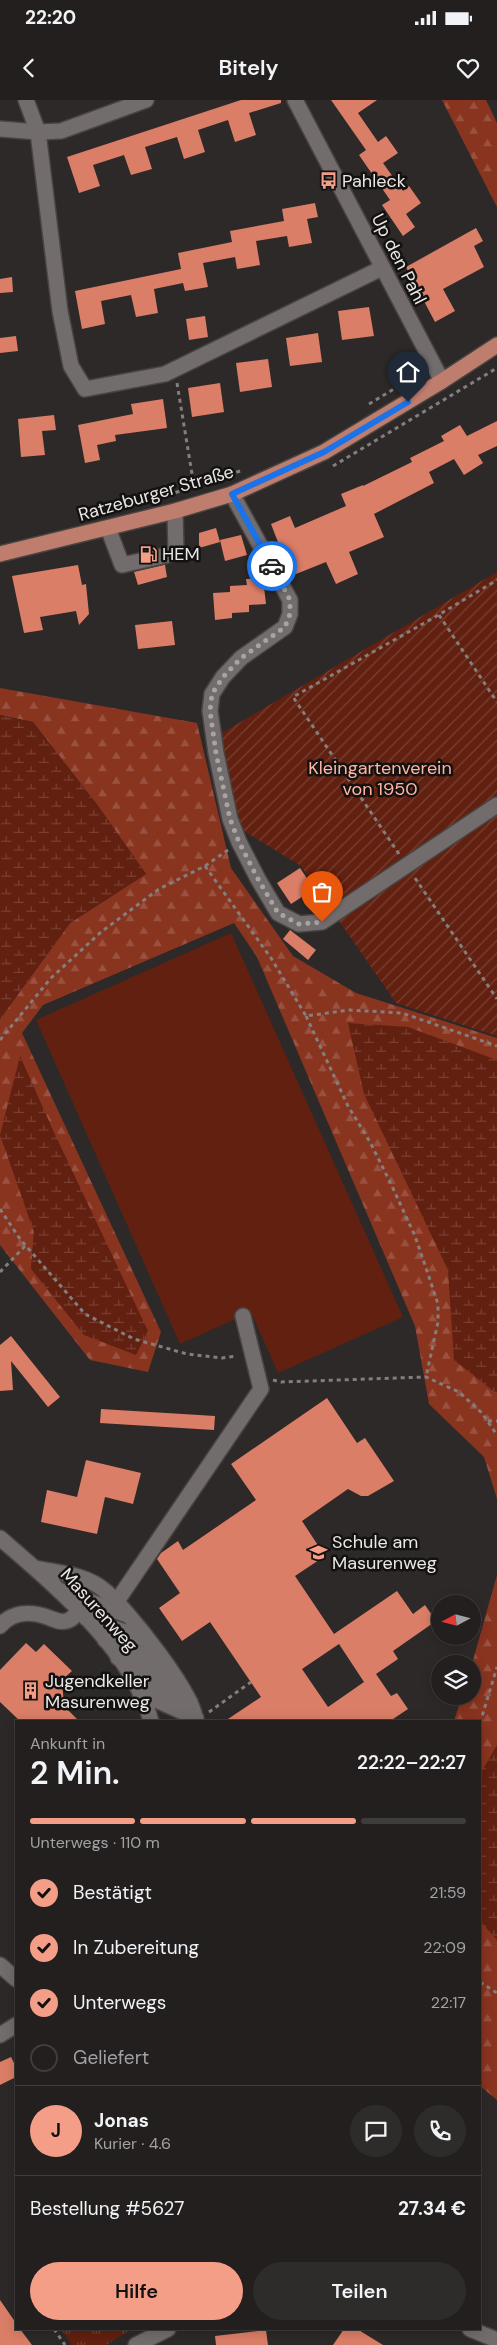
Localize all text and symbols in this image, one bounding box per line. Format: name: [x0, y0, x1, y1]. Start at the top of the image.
text: 22:20: [25, 5, 76, 30]
text: Bitely: [218, 53, 279, 82]
icon: back: [15, 54, 43, 82]
icon: heart: [454, 54, 482, 82]
place label: Pahleck: [342, 169, 406, 193]
bus stop icon: Pahleck: [318, 171, 338, 191]
street label: Up den Pahl: [366, 210, 432, 308]
pin: [387, 351, 429, 402]
icon: home: [394, 358, 422, 386]
street label: Ratzeburger Straße: [75, 459, 237, 527]
courier: [247, 541, 297, 591]
place label: HEM: [162, 542, 200, 566]
fuel station icon: HEM: [138, 544, 158, 564]
icon: car: [258, 552, 286, 580]
park label: Kleingartenverein von 1950: [308, 756, 452, 801]
pin: [301, 871, 343, 922]
icon: bag: [308, 878, 336, 906]
place label: Schule am Masurenweg: [332, 1530, 437, 1575]
school or university icon: Schule am Masurenweg: [308, 1542, 328, 1562]
street label: Masurenweg: [55, 1563, 143, 1657]
north arrow: [431, 1595, 481, 1645]
map controls: [431, 1595, 481, 1705]
button: layers: [431, 1655, 481, 1705]
place label: Jugendkeller Masurenweg: [45, 1669, 150, 1714]
building icon: Jugendkeller Masurenweg: [21, 1681, 41, 1701]
text: Ankunft in: [30, 1733, 105, 1754]
text: 22:22–22:27: [357, 1750, 466, 1775]
text: 2 Min.: [30, 1752, 120, 1794]
text: Unterwegs · 110 m: [30, 1832, 160, 1853]
icon: check: [30, 1879, 58, 1907]
text: Bestätigt: [73, 1880, 152, 1905]
text: 21:59: [429, 1882, 466, 1903]
icon: check: [30, 1934, 58, 1962]
text: In Zubereitung: [73, 1935, 199, 1960]
text: 22:09: [423, 1937, 466, 1958]
icon: check: [30, 1989, 58, 2017]
text: Unterwegs: [73, 1990, 166, 2015]
text: 22:17: [431, 1992, 466, 2013]
text: Geliefert: [73, 2045, 149, 2070]
button: chat: [350, 2105, 402, 2157]
button: phone: [414, 2105, 466, 2157]
text: Jonas: [94, 2108, 149, 2133]
text: J: [51, 2118, 61, 2143]
text: Kurier · 4.6: [94, 2133, 171, 2154]
text: Bestellung #5627: [30, 2196, 184, 2221]
text: 27.34 €: [398, 2196, 466, 2221]
button: Hilfe: [30, 2262, 243, 2320]
button: Teilen: [253, 2262, 466, 2320]

